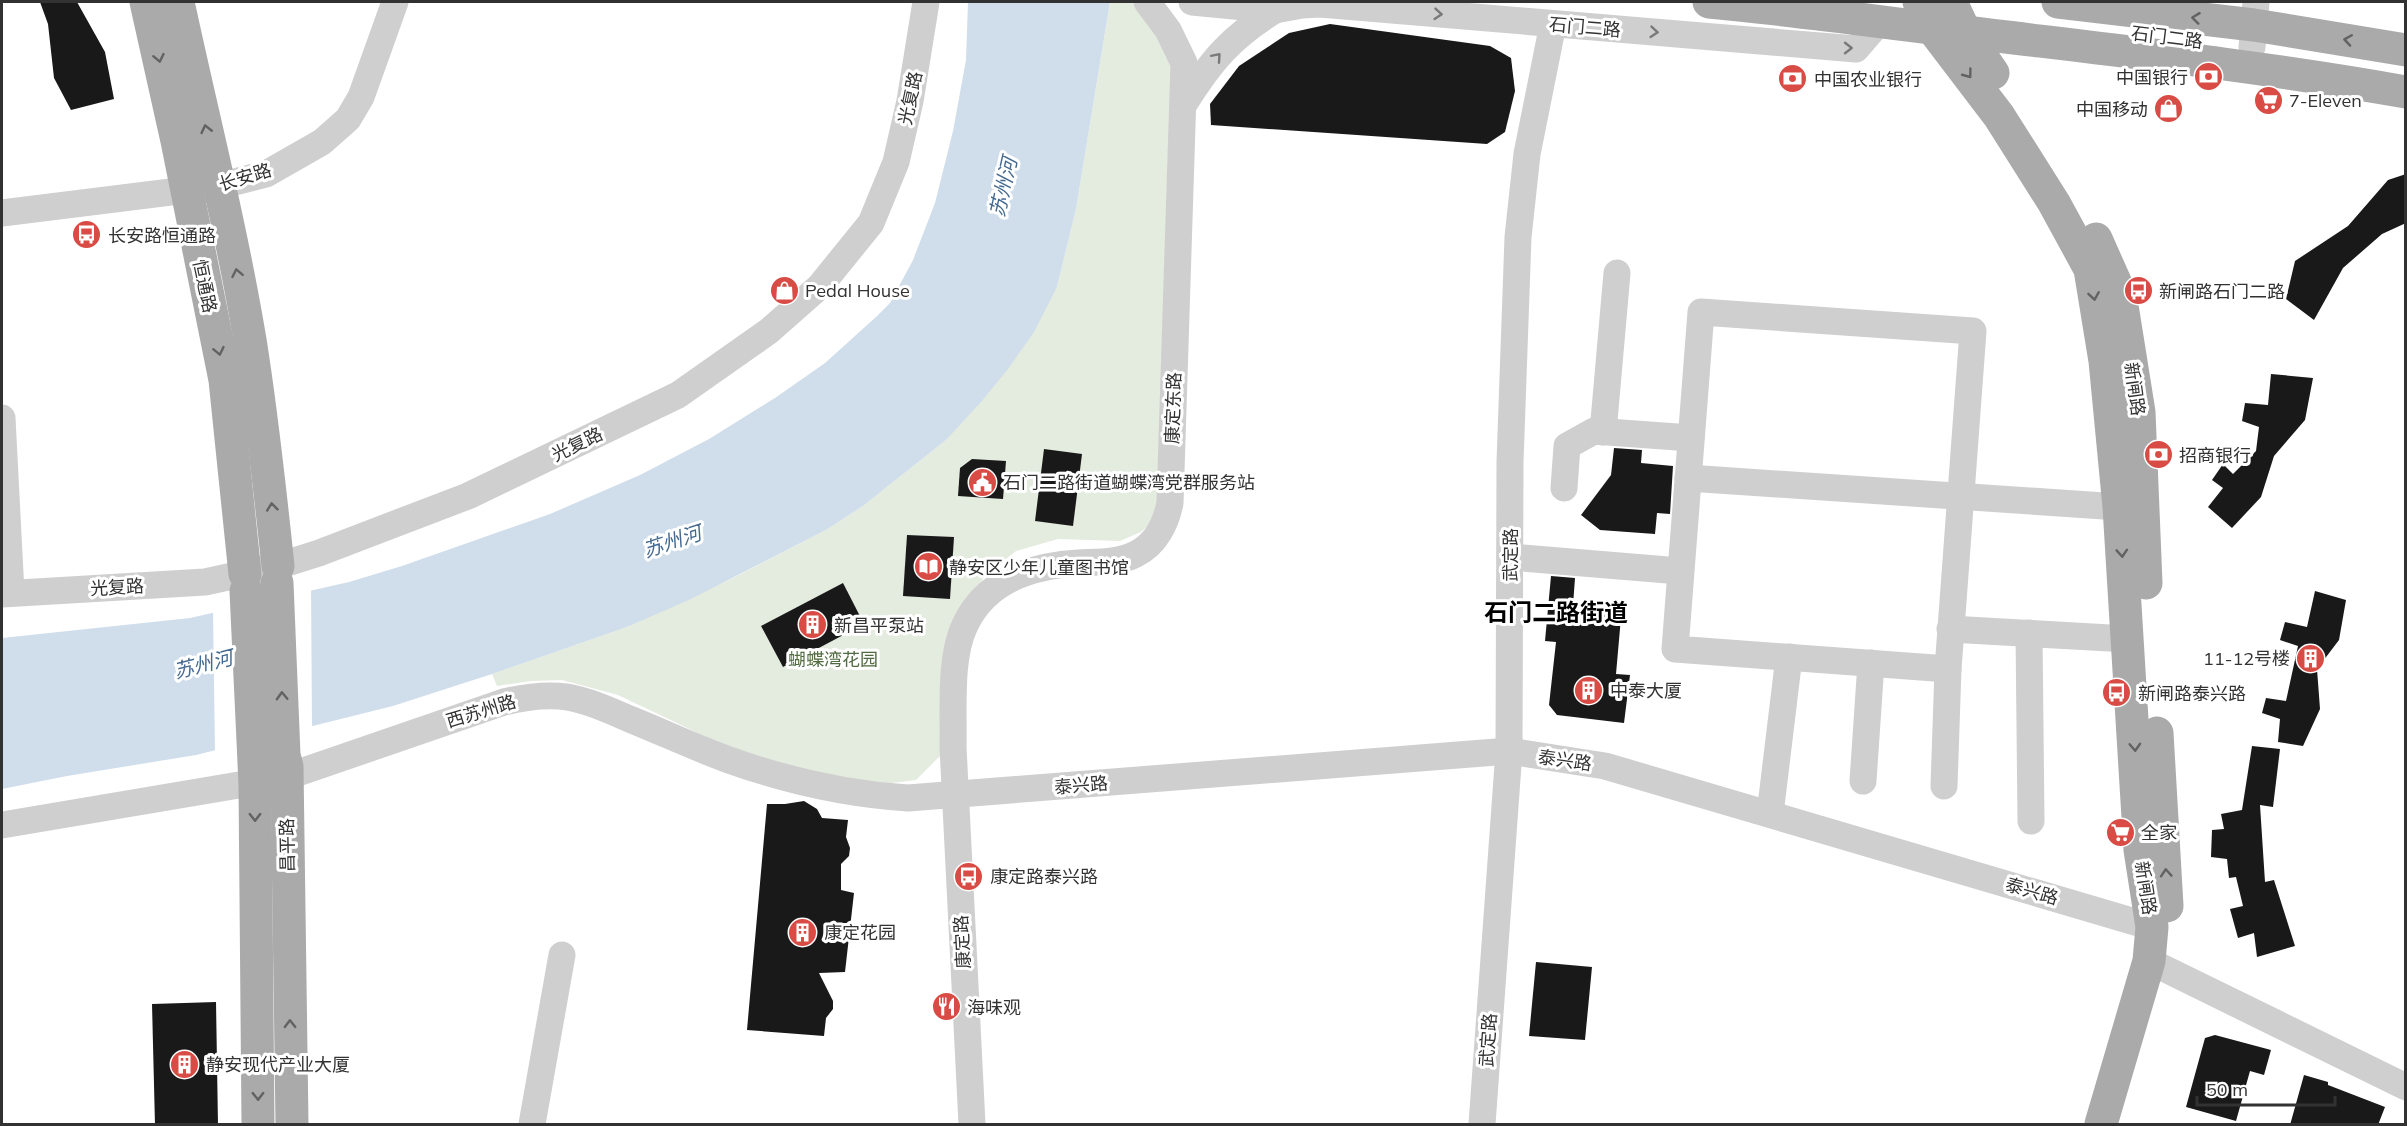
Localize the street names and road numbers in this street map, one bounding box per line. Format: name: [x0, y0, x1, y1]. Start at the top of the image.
street label: 石门二路: [1548, 12, 1622, 42]
street label: 石门二路: [2130, 21, 2204, 53]
street label: 光复路: [893, 69, 927, 127]
street label: 长安路: [216, 158, 274, 196]
street label: 恒通路: [188, 257, 222, 315]
street label: 新闸路: [2120, 361, 2150, 417]
street label: 康定东路: [1160, 372, 1186, 444]
street label: 光复路: [548, 422, 606, 466]
street label: 武定路: [1499, 528, 1522, 582]
street label: 光复路: [89, 574, 145, 600]
street label: 西苏州路: [443, 689, 519, 733]
street label: 泰兴路: [1537, 745, 1593, 775]
street label: 泰兴路: [1053, 771, 1109, 799]
street label: 昌平路: [275, 818, 299, 872]
street label: 新闸路: [2130, 860, 2162, 916]
street label: 泰兴路: [2003, 873, 2061, 909]
street label: 康定路: [949, 914, 975, 970]
street label: 武定路: [1475, 1012, 1501, 1068]

